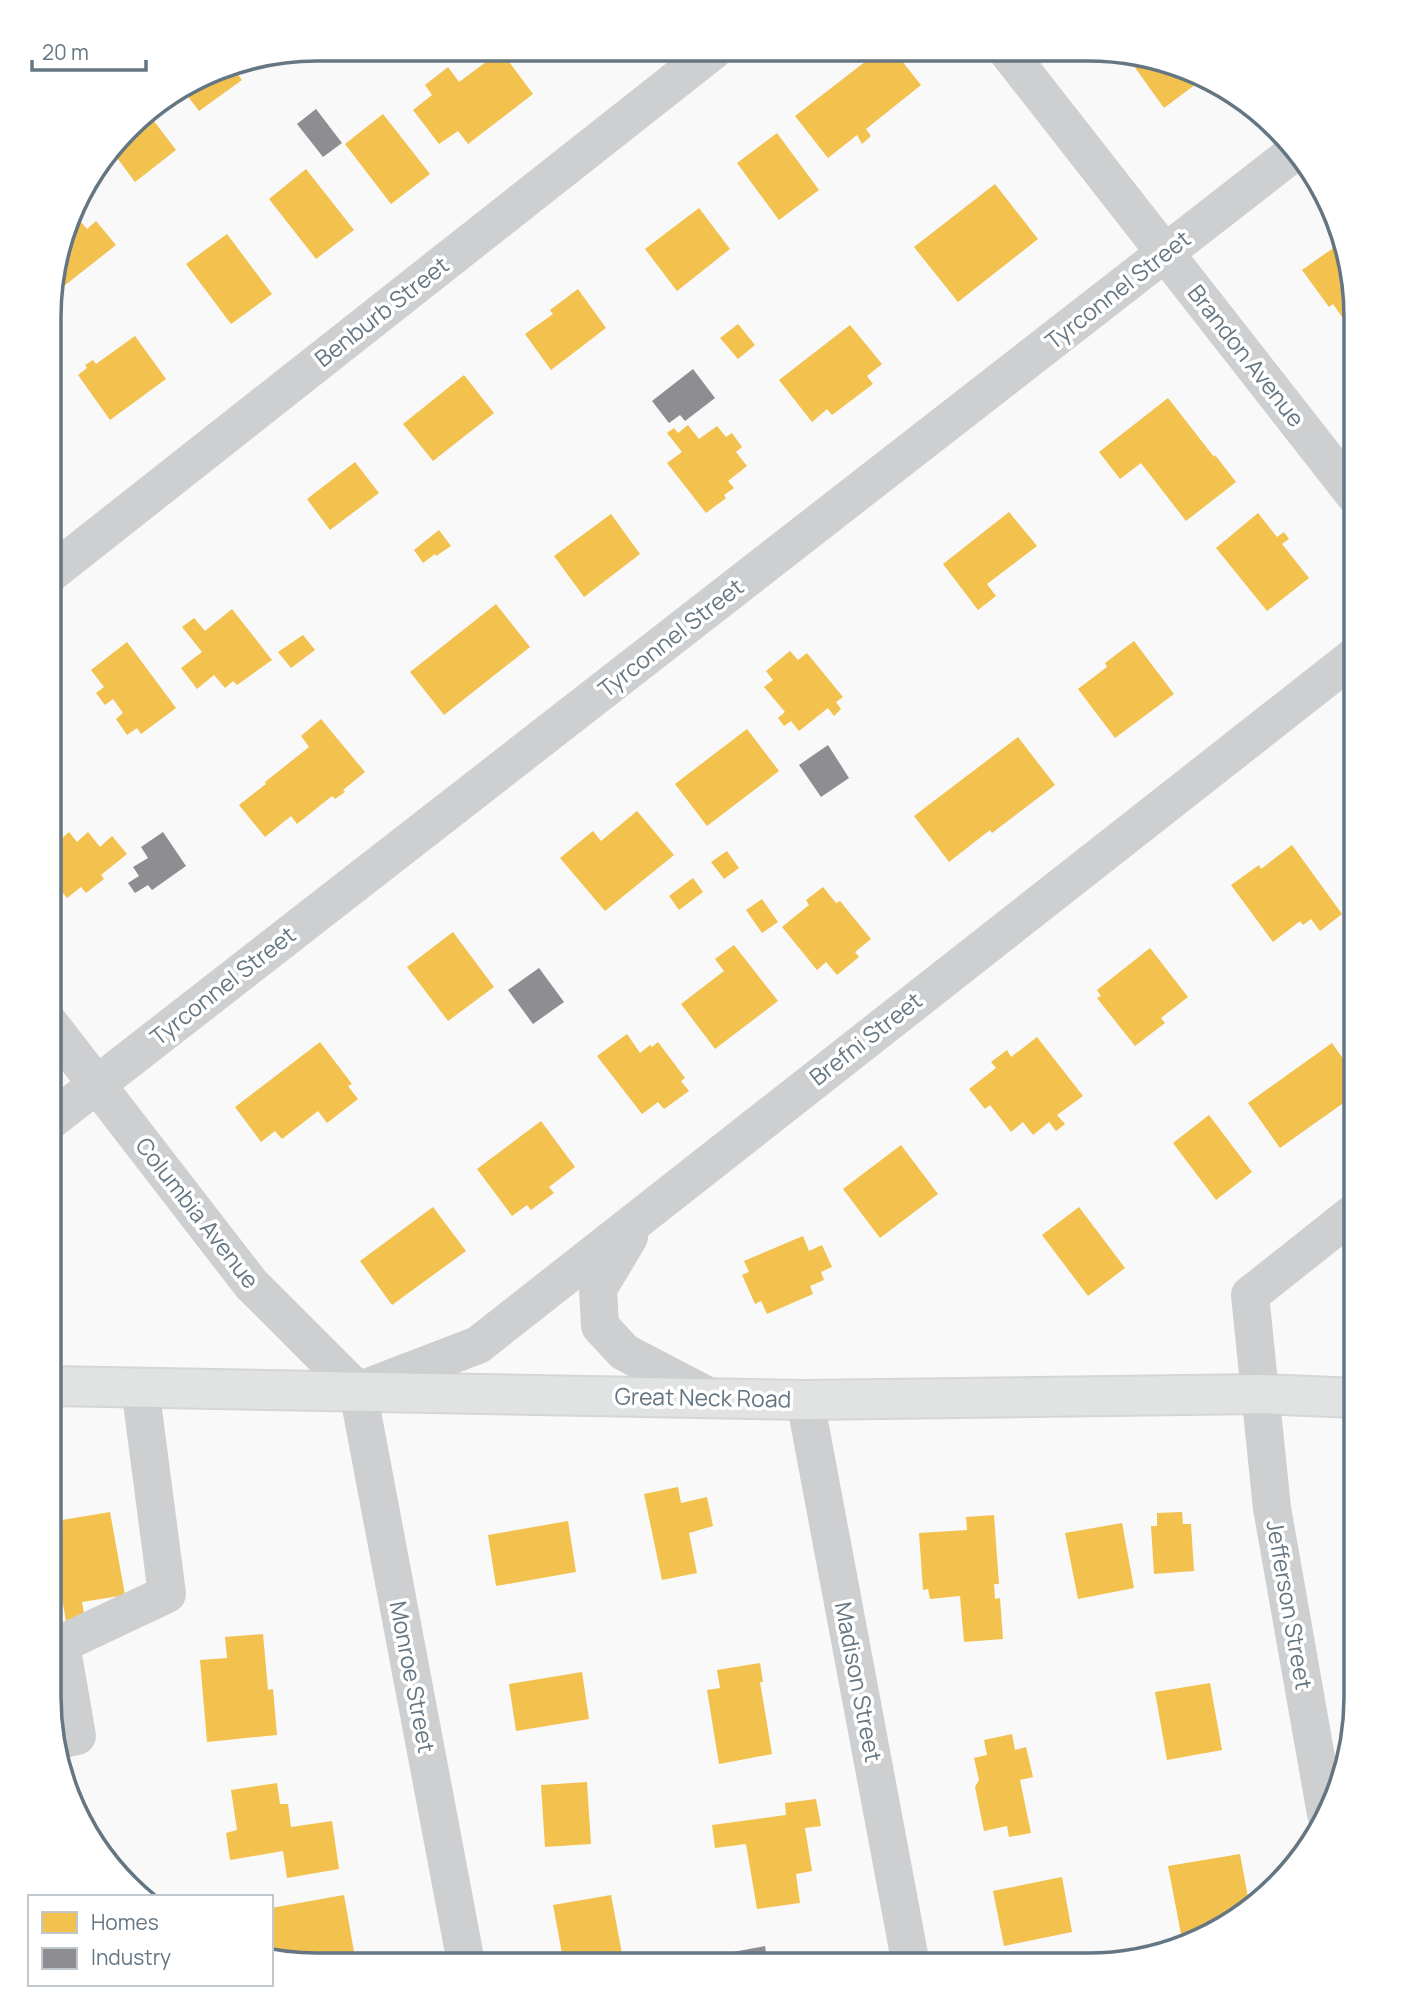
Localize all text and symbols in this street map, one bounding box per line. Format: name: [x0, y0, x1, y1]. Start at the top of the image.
scale bar: [32, 28, 145, 72]
text: 20 m: [42, 38, 89, 66]
street label: Tyrconnel Street: [1038, 222, 1197, 356]
street label: Benburb Street: [308, 249, 455, 374]
street label: Brandon Avenue: [1181, 278, 1313, 433]
street label: Tyrconnel Street: [591, 570, 750, 704]
street label: Tyrconnel Street: [143, 918, 302, 1052]
street label: Brefni Street: [802, 984, 928, 1092]
street label: Columbia Avenue: [129, 1130, 267, 1295]
street label: Great Neck Road: [614, 1379, 792, 1415]
street label: Jefferson Street: [1259, 1518, 1321, 1692]
street label: Monroe Street: [383, 1598, 443, 1755]
street label: Madison Street: [828, 1599, 890, 1765]
legend: [28, 1895, 273, 1986]
text: Homes: [91, 1908, 159, 1936]
text: Industry: [91, 1943, 171, 1971]

